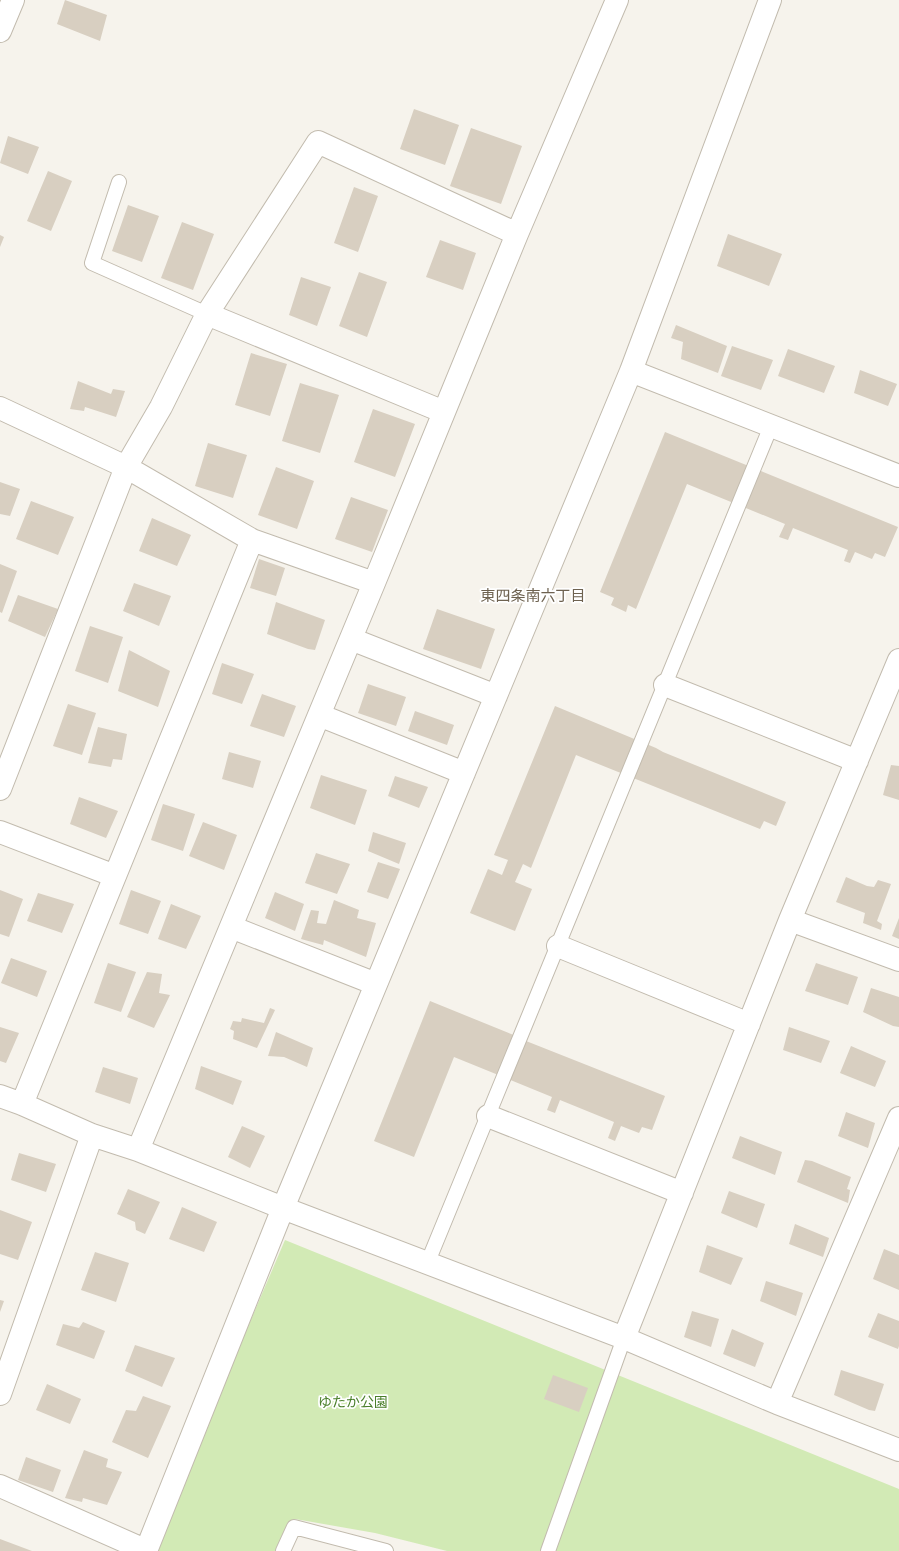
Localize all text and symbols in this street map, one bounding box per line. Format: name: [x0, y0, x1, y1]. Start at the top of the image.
district label: 東四条南六丁目: [480, 586, 586, 606]
park label: ゆたか公園: [318, 1393, 388, 1411]

